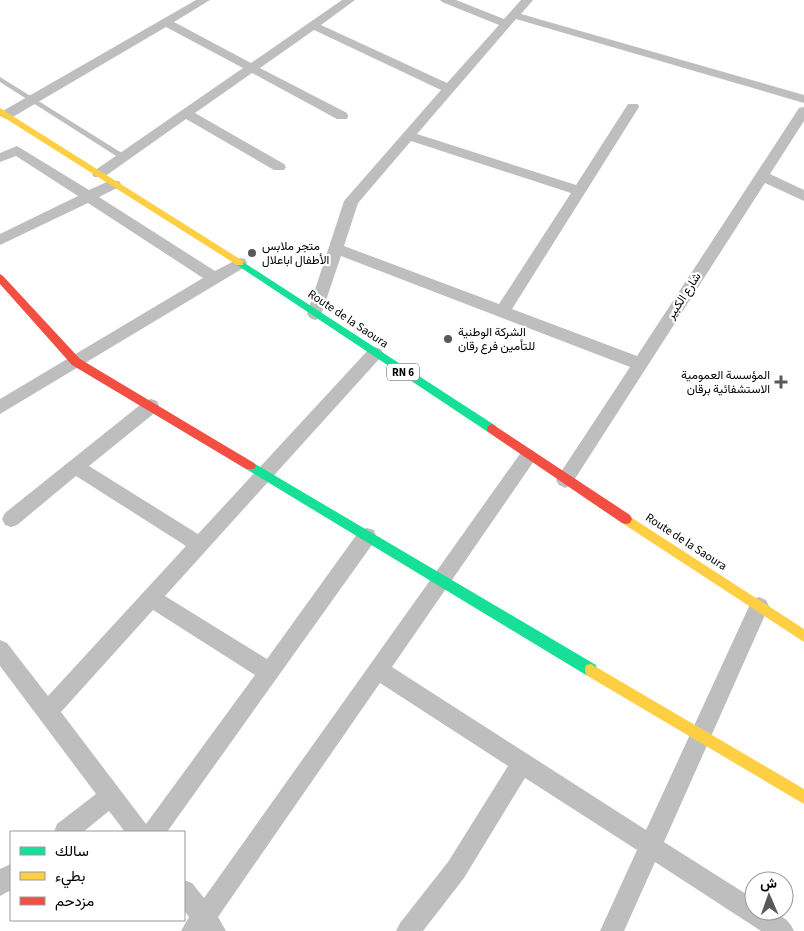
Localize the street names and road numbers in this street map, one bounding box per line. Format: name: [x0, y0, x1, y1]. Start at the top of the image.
street label: شارع الكبير: [662, 269, 705, 323]
street label: Route de la Saoura: [304, 286, 392, 352]
road number: RN 6: [387, 364, 419, 381]
street label: Route de la Saoura: [642, 509, 730, 575]

